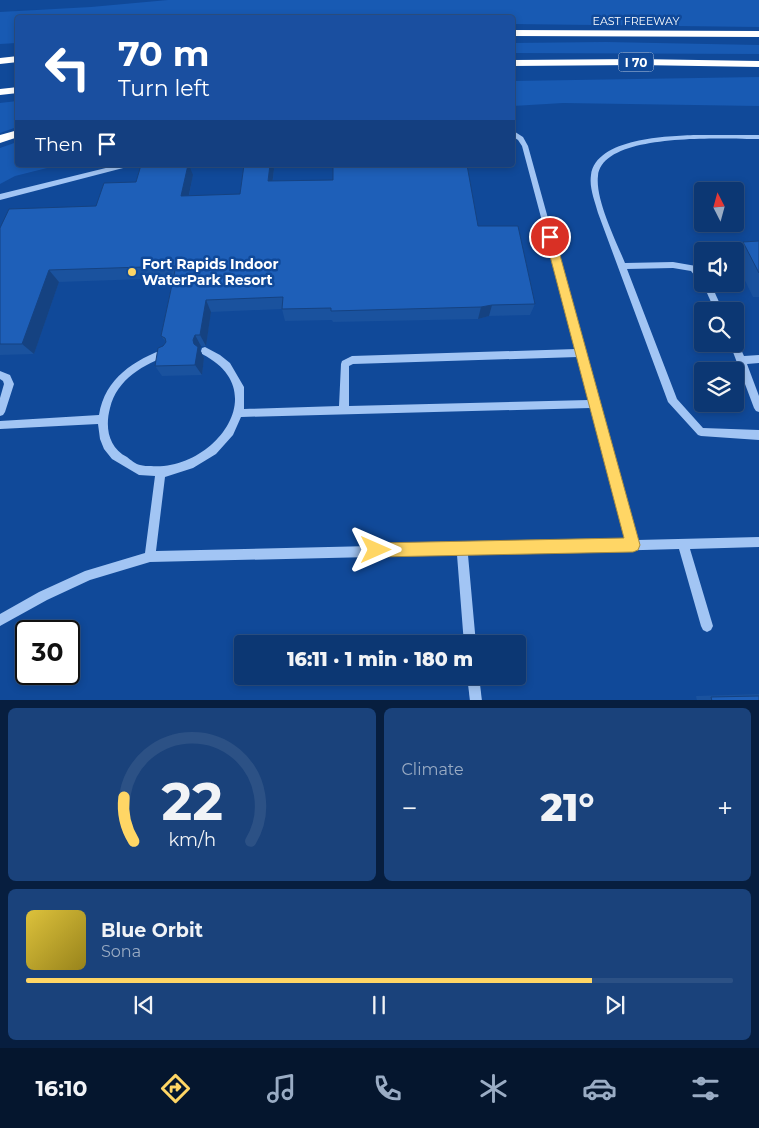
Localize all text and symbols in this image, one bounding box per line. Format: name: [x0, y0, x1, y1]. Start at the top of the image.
street label: EAST FREEWAY: [593, 14, 679, 28]
text: 70 m: [118, 32, 209, 75]
icon: left: [35, 35, 100, 100]
road number: I 70: [618, 52, 654, 72]
text: Turn left: [118, 75, 210, 102]
icon: arrive: [93, 130, 121, 158]
text: Then: [35, 133, 83, 156]
north arrow: [694, 182, 744, 232]
map controls: [694, 182, 744, 412]
pin: [529, 216, 571, 258]
icon: arrive: [536, 223, 564, 251]
button: sound: [694, 242, 744, 292]
place label: Fort Rapids Indoor WaterPark Resort: [142, 255, 278, 289]
marker: Fort Rapids Indoor WaterPark Resort: [126, 266, 138, 278]
button: search: [694, 302, 744, 352]
button: layers: [694, 362, 744, 412]
position arrow: [349, 523, 401, 575]
speed limit sign: 30: [15, 620, 80, 685]
text: 16:11 · 1 min · 180 m: [287, 648, 473, 671]
text: Climate: [402, 760, 464, 779]
text: 22: [161, 770, 222, 833]
text: 21°: [540, 784, 594, 831]
text: −: [402, 791, 418, 825]
text: +: [717, 791, 733, 825]
text: km/h: [168, 829, 216, 850]
text: Blue Orbit: [101, 919, 203, 942]
text: Sona: [101, 942, 141, 961]
icon: previous: [130, 991, 158, 1019]
icon: pause: [365, 991, 393, 1019]
icon: next: [601, 991, 629, 1019]
icon: directions: [158, 1071, 193, 1106]
icon: music: [264, 1071, 299, 1106]
icon: phone: [370, 1071, 405, 1106]
icon: climate: [476, 1071, 511, 1106]
icon: car: [582, 1071, 617, 1106]
icon: filters: [688, 1071, 723, 1106]
text: 16:10: [36, 1075, 87, 1102]

